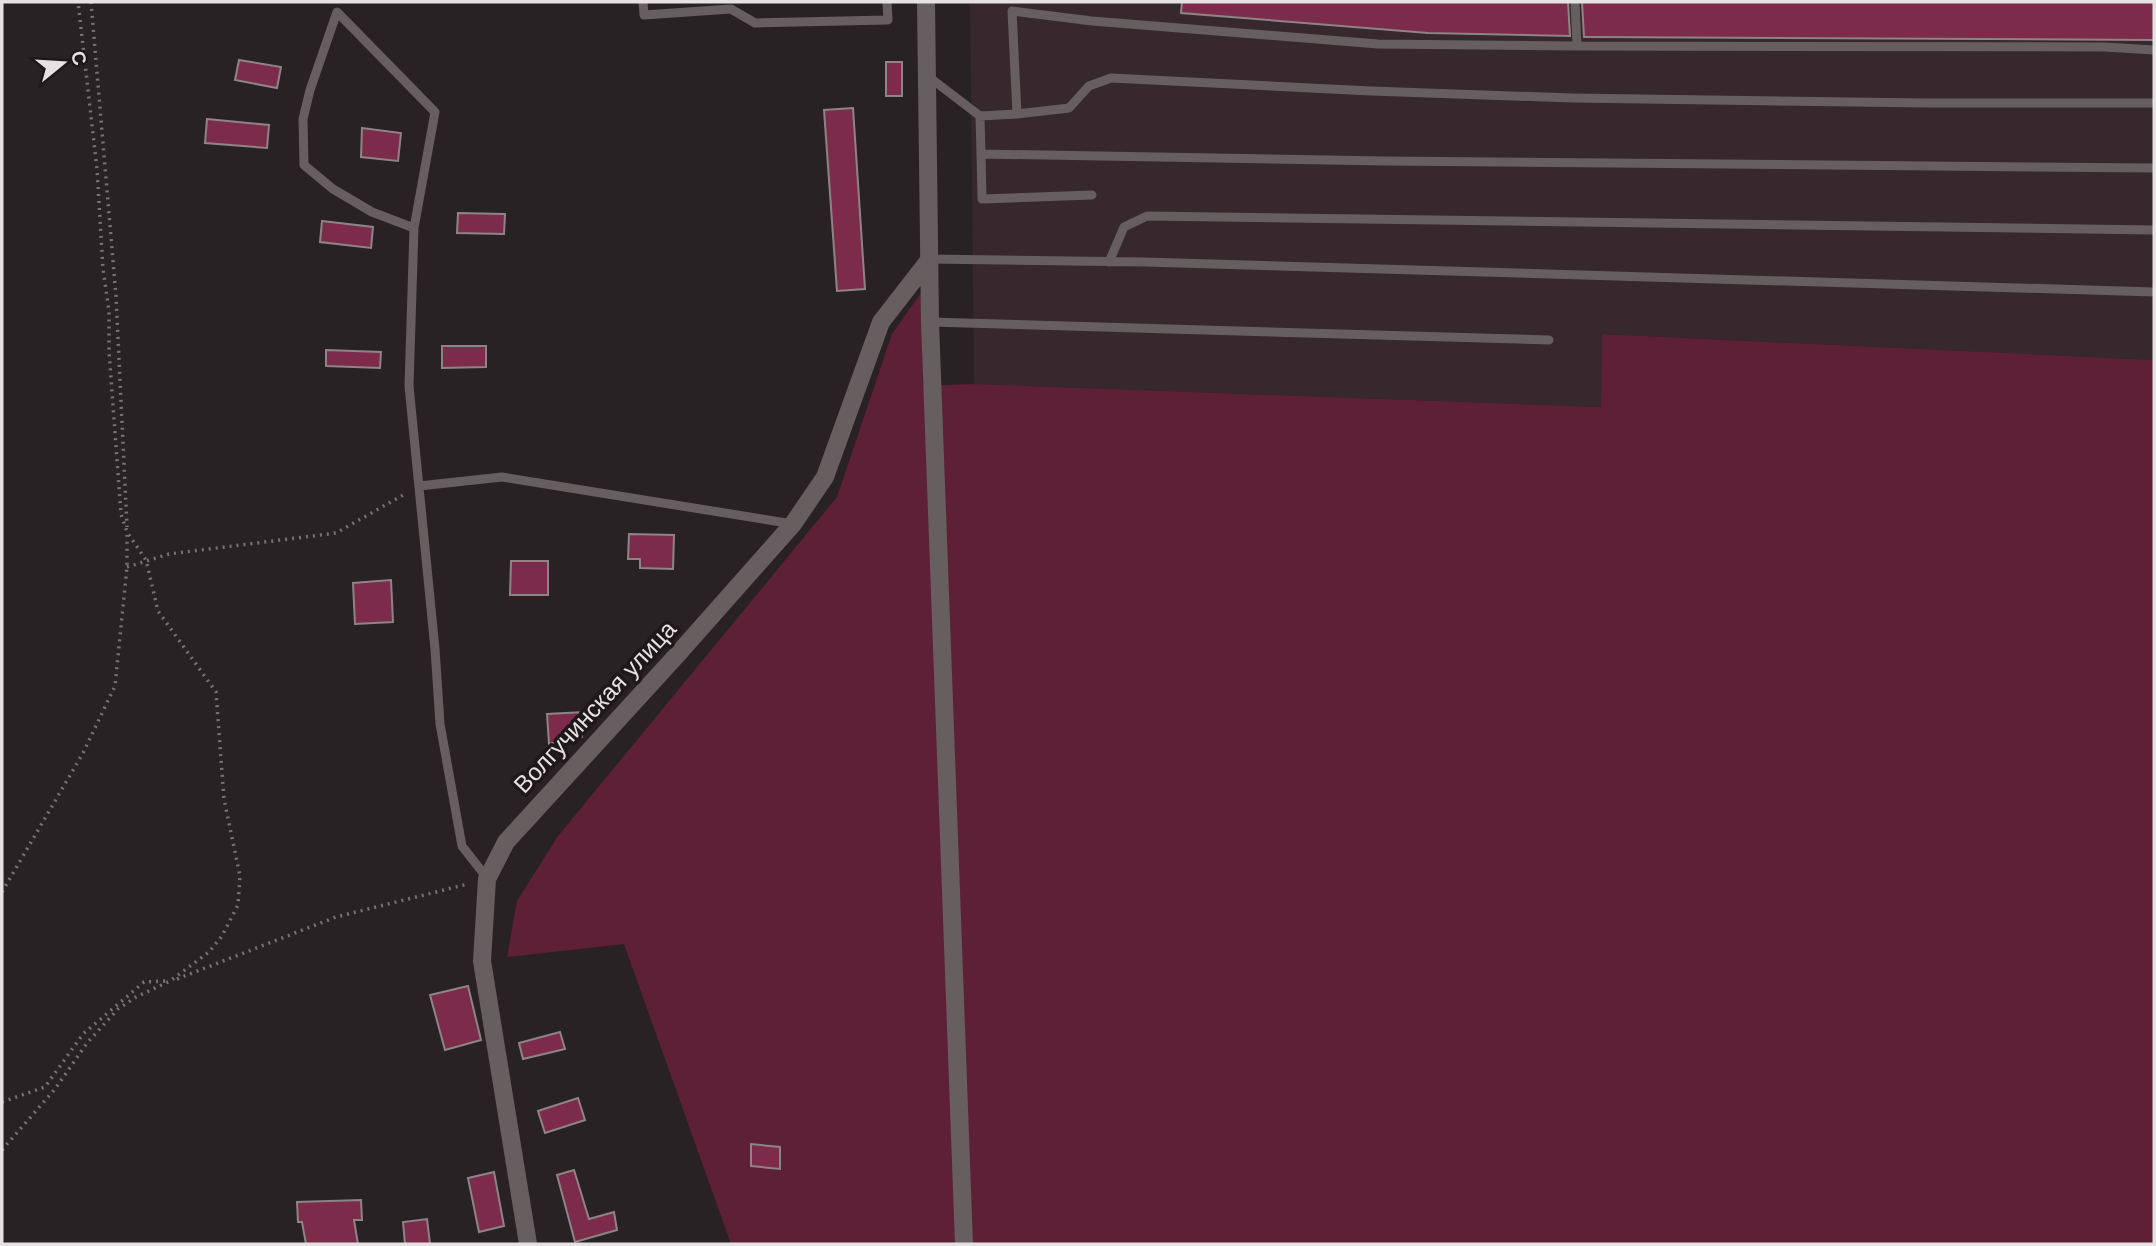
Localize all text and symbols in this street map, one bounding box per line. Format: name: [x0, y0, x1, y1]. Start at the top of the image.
north arrow: [28, 28, 98, 98]
text: С: [67, 48, 91, 68]
street label: Волгучинская улица: [508, 615, 682, 798]

